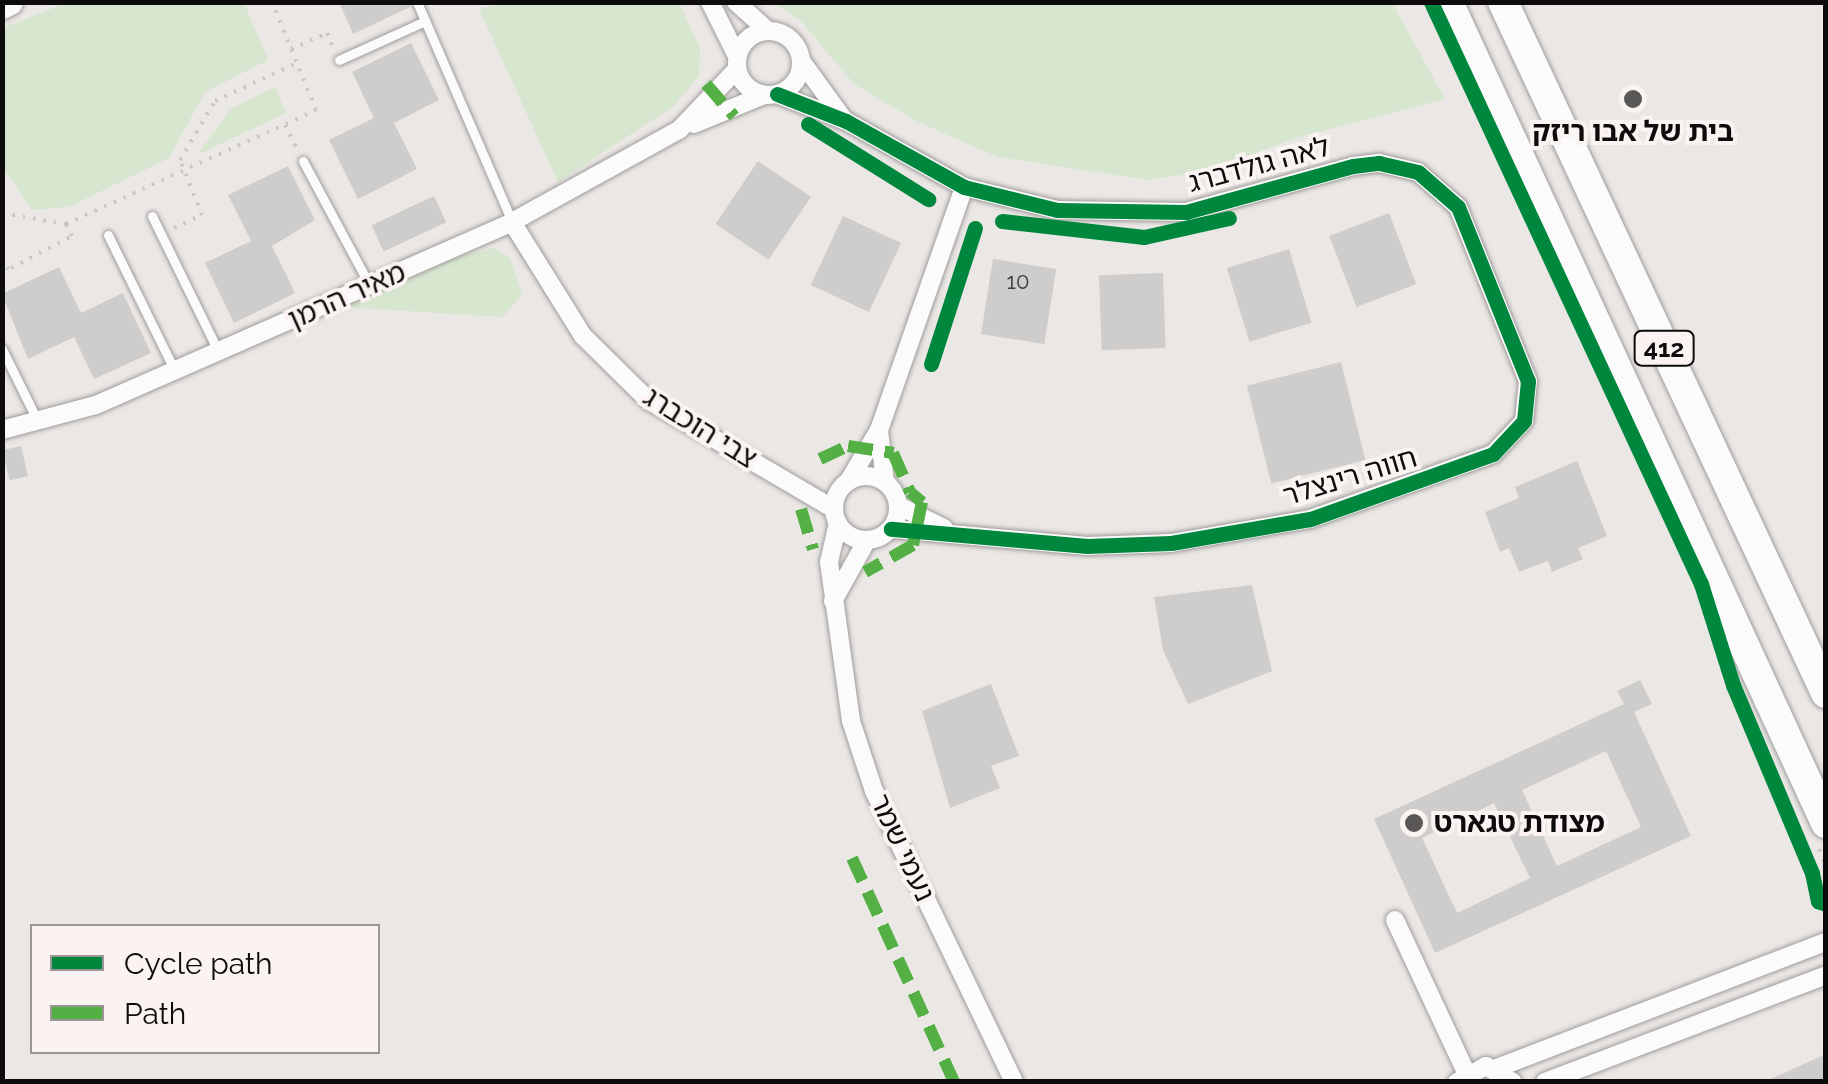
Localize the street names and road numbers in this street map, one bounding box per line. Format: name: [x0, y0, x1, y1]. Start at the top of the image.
street label: לאה גולדברג: [1185, 130, 1333, 200]
street label: מאיר הרמן: [283, 255, 411, 337]
road number: 412: [1632, 328, 1696, 368]
street label: צבי הוכברג: [637, 380, 763, 476]
street label: חווה רינצלר: [1279, 441, 1421, 513]
street label: נעמי שמר: [863, 789, 941, 907]

